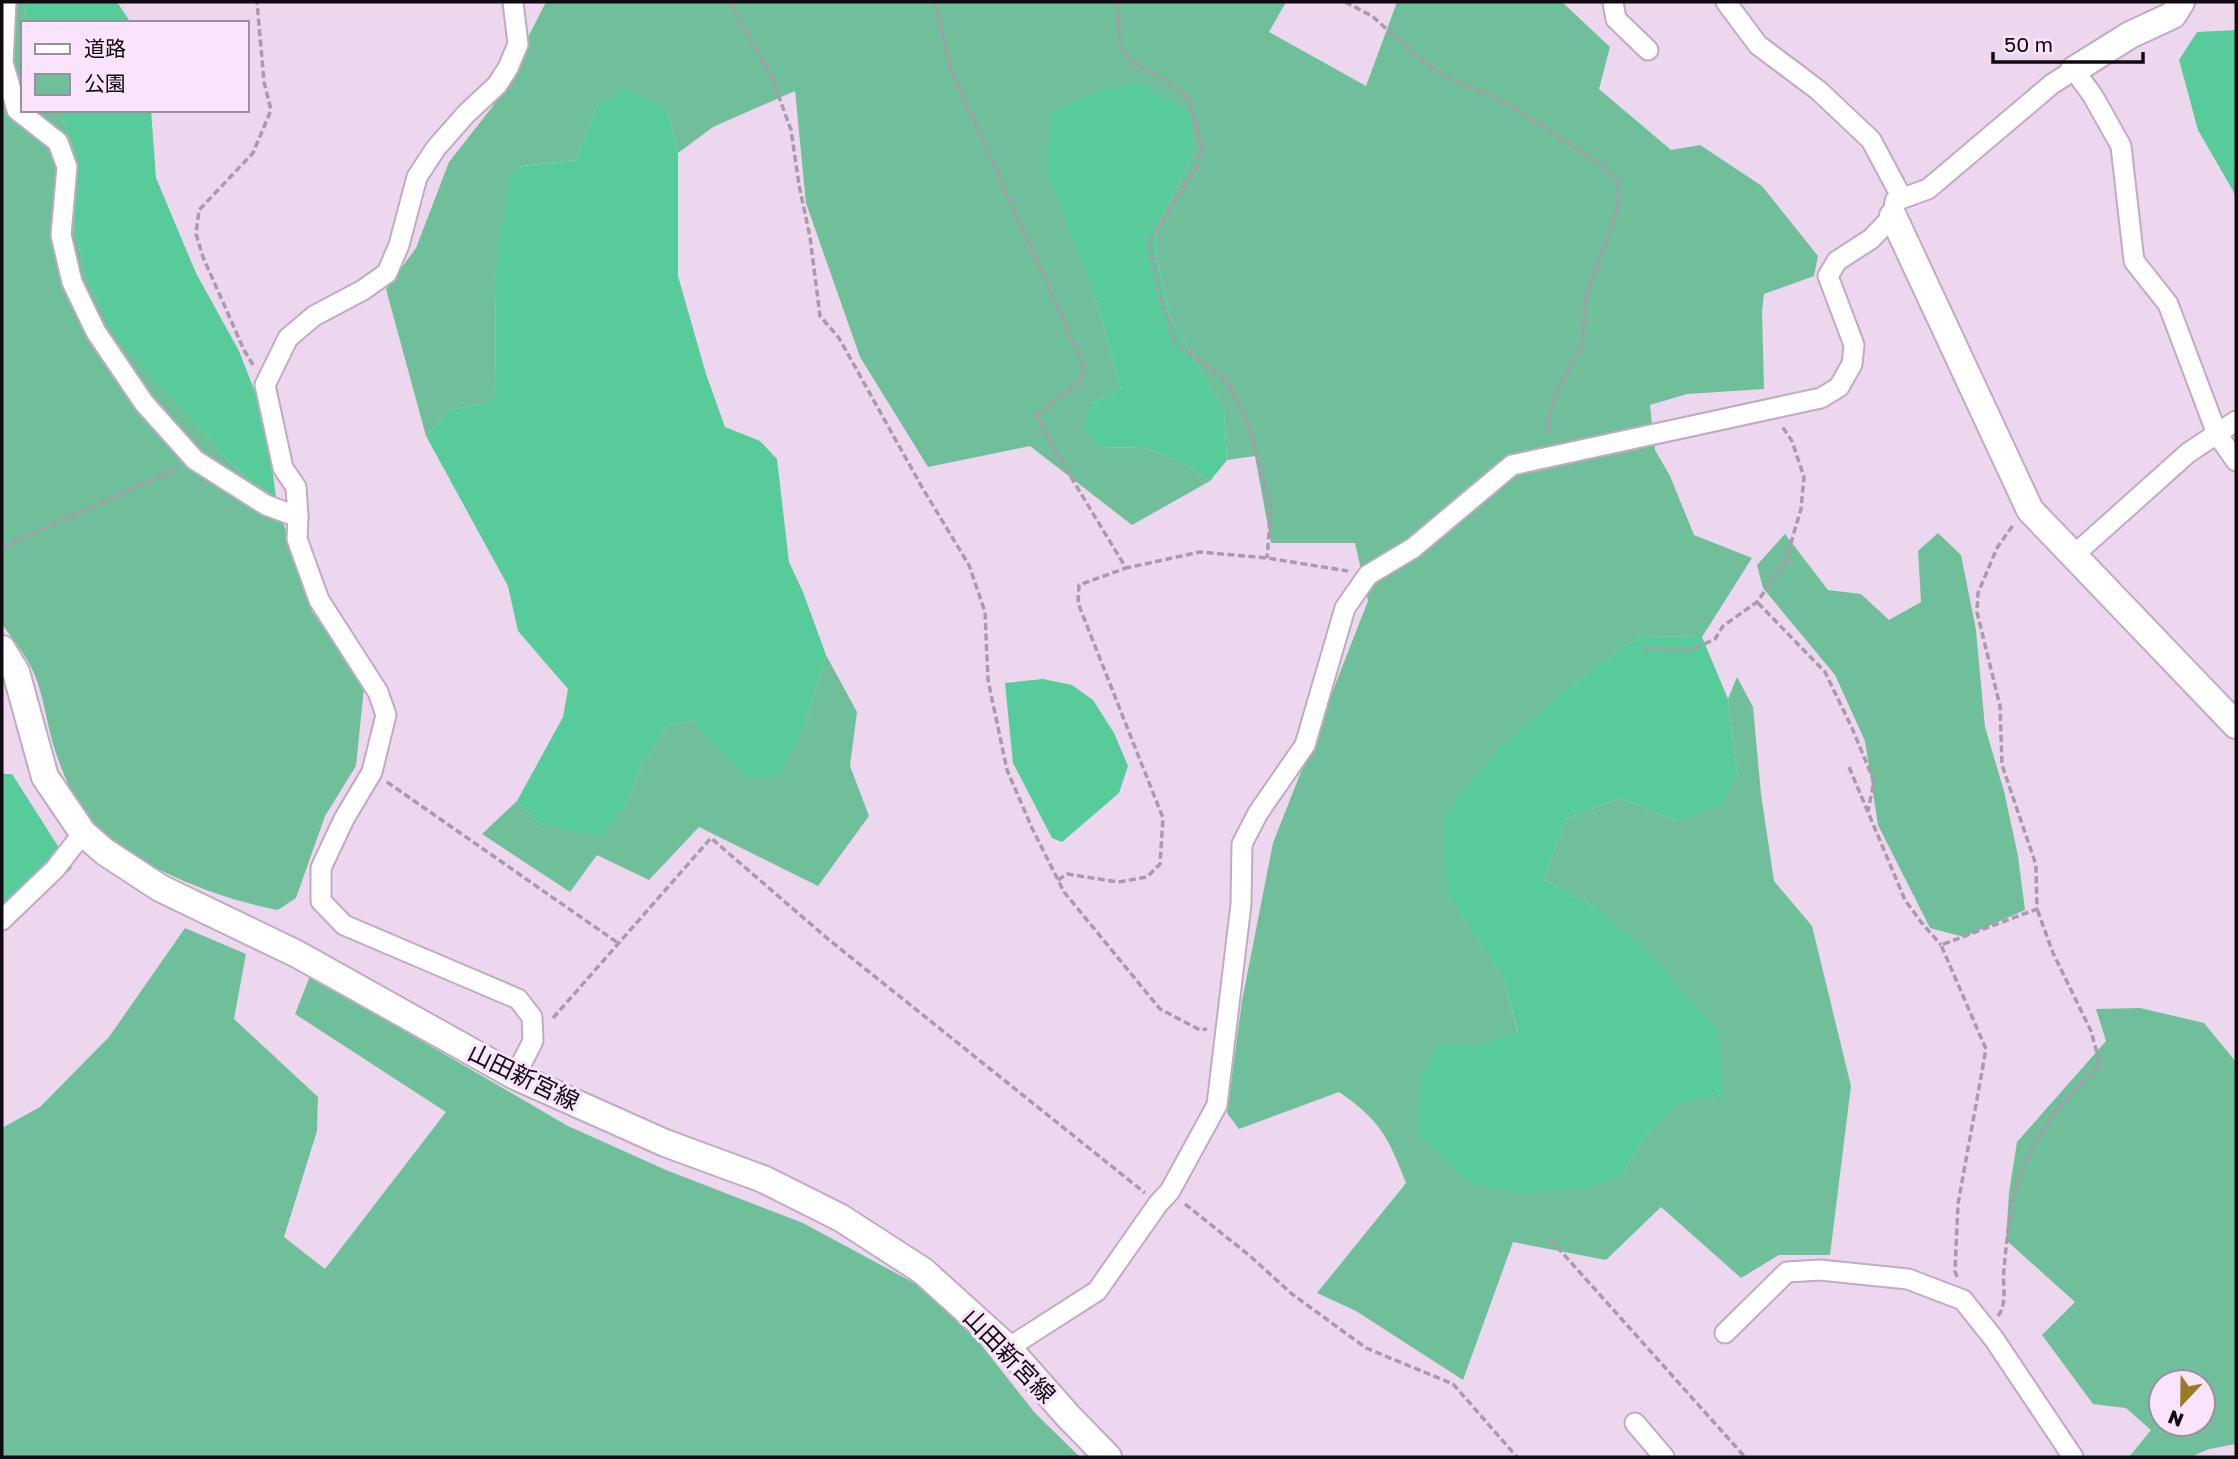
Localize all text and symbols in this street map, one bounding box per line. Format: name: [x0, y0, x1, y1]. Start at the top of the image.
legend: [21, 21, 248, 112]
scale bar: [1993, 21, 2144, 65]
text: 50 m: [2004, 31, 2053, 57]
text: 道路: [84, 35, 126, 61]
text: 公園: [84, 70, 126, 96]
street label: 山田新宮線: [464, 1037, 584, 1115]
street label: 山田新宮線: [958, 1302, 1062, 1408]
north arrow: [2147, 1368, 2217, 1438]
text: N: [2164, 1406, 2186, 1433]

